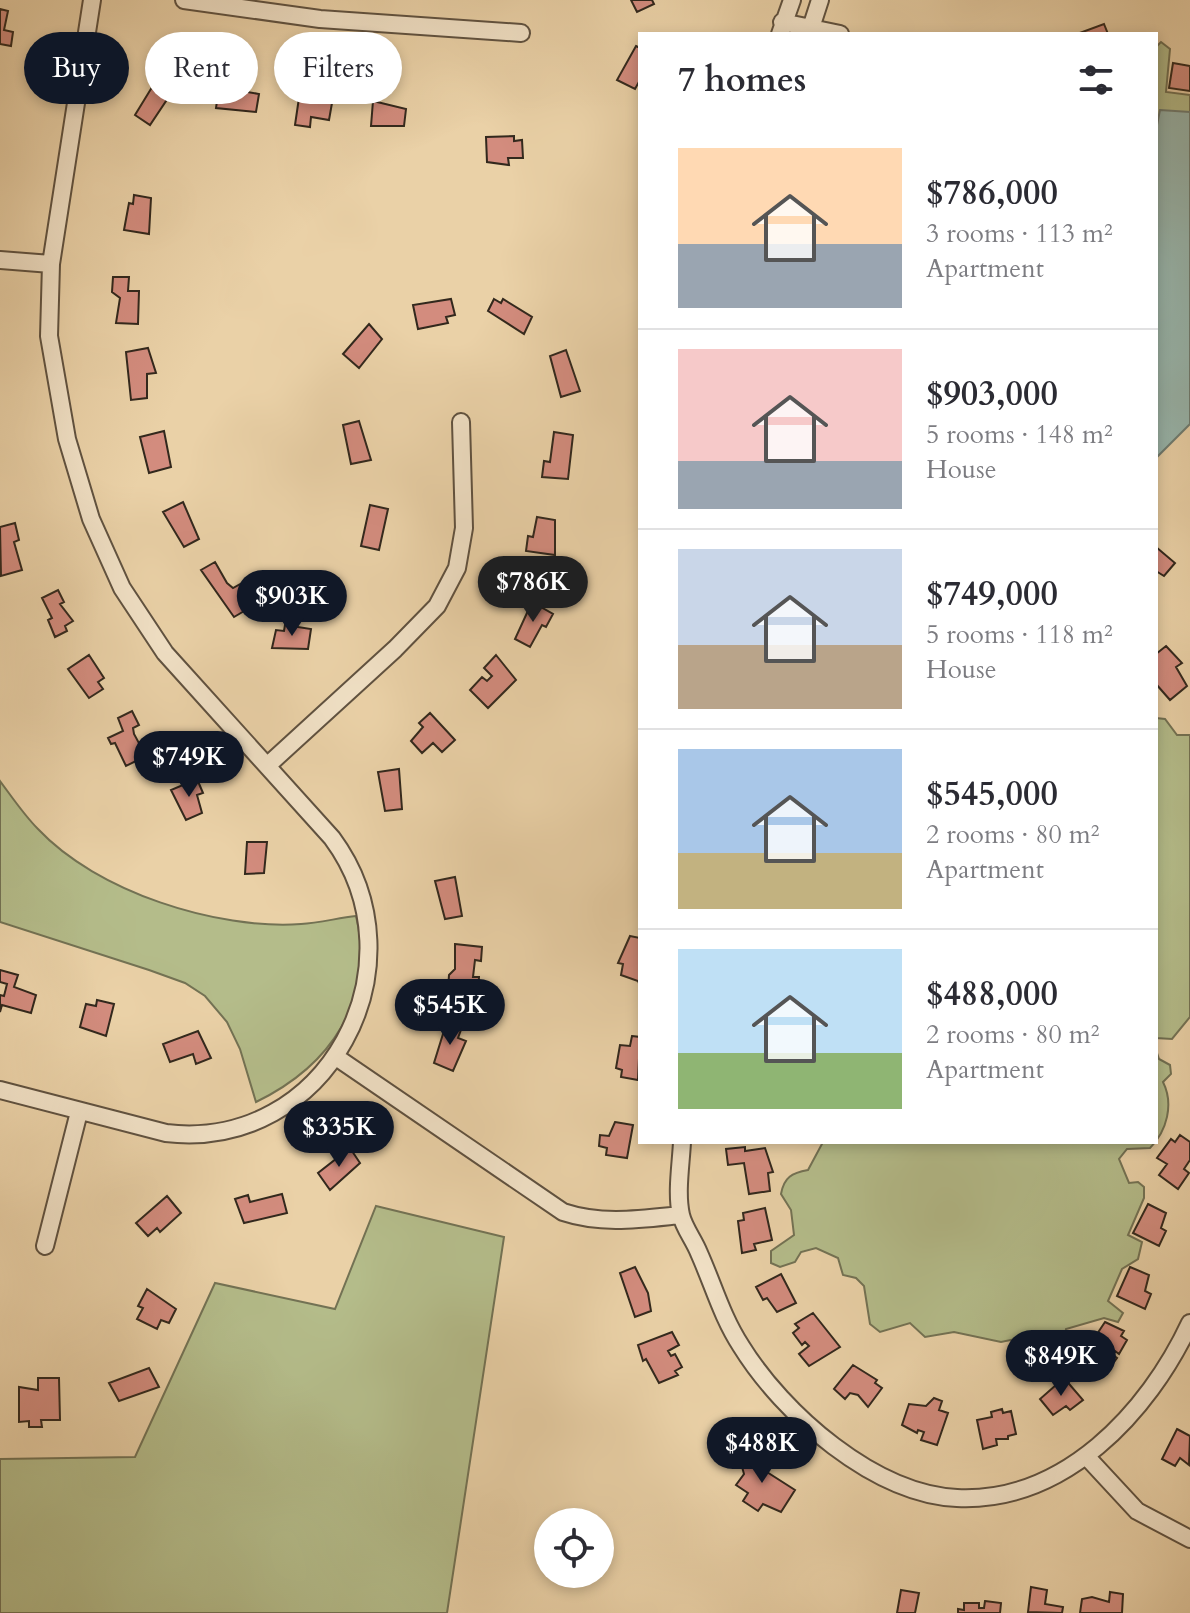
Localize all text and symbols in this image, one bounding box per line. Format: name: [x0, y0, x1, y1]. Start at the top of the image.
chip: Buy: [24, 32, 129, 104]
chip: Rent: [145, 32, 258, 104]
chip: Filters: [274, 32, 402, 104]
text: 7 homes: [678, 57, 806, 103]
icon: filters: [1074, 58, 1118, 102]
text: $786,000: [926, 170, 1058, 216]
icon: home: [742, 180, 838, 276]
text: 3 rooms · 113 m²: [926, 216, 1113, 251]
text: Apartment: [926, 251, 1044, 286]
text: $903,000: [926, 371, 1058, 417]
icon: home: [742, 381, 838, 477]
text: 5 rooms · 148 m²: [926, 417, 1113, 452]
text: House: [926, 452, 997, 487]
pin: $786K: [477, 556, 589, 624]
text: $786K: [496, 564, 570, 599]
pin: $903K: [236, 570, 348, 638]
text: $749,000: [926, 571, 1058, 617]
text: $903K: [255, 578, 329, 613]
icon: home: [742, 581, 838, 677]
text: 5 rooms · 118 m²: [926, 617, 1113, 652]
text: House: [926, 652, 997, 687]
pin: $749K: [133, 731, 245, 799]
text: $749K: [152, 739, 226, 774]
text: $545,000: [926, 771, 1058, 817]
icon: home: [742, 781, 838, 877]
text: 2 rooms · 80 m²: [926, 817, 1099, 852]
text: Apartment: [926, 852, 1044, 887]
text: $488,000: [926, 971, 1058, 1017]
pin: $545K: [394, 979, 506, 1047]
icon: home: [742, 981, 838, 1077]
text: $545K: [413, 987, 487, 1022]
text: 2 rooms · 80 m²: [926, 1017, 1099, 1052]
text: Apartment: [926, 1052, 1044, 1087]
pin: $335K: [283, 1101, 395, 1169]
text: $335K: [302, 1109, 376, 1144]
pin: $849K: [1005, 1330, 1117, 1398]
text: $849K: [1024, 1338, 1098, 1373]
pin: $488K: [706, 1417, 818, 1485]
text: $488K: [725, 1425, 799, 1460]
map controls: [534, 1508, 614, 1588]
button: locate: [534, 1508, 614, 1588]

